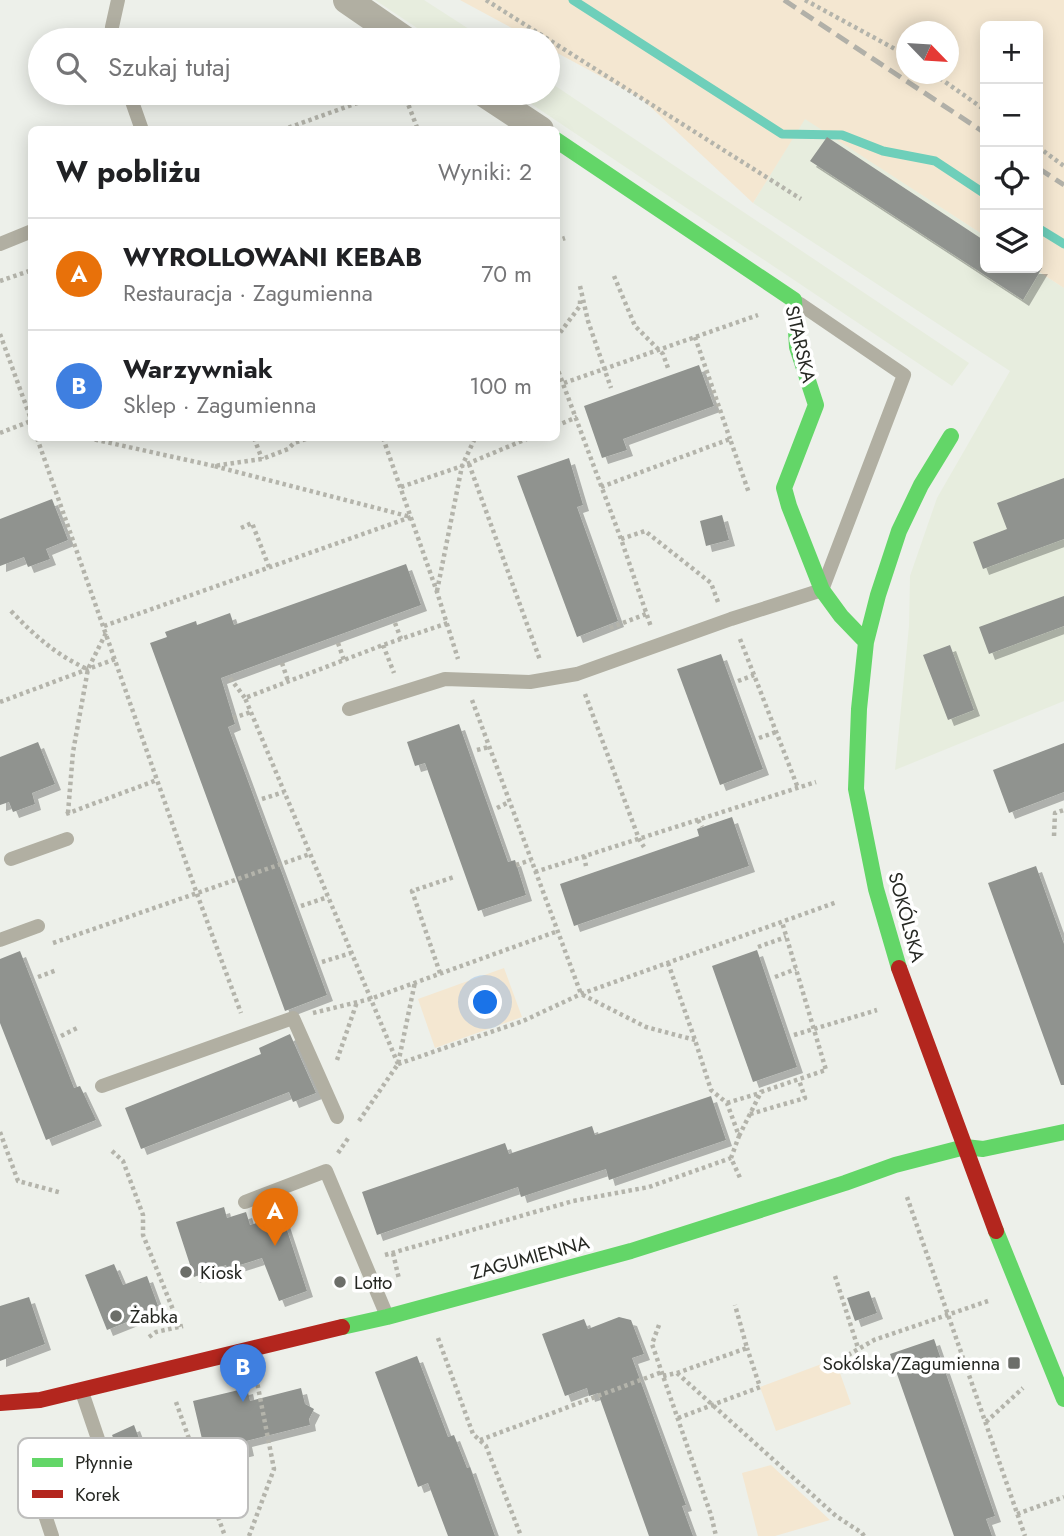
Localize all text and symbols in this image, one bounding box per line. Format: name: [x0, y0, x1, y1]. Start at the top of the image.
north arrow: [896, 21, 959, 84]
map controls: [980, 21, 1043, 273]
button: +: [980, 21, 1043, 84]
search box: [28, 28, 560, 105]
icon: search: [52, 48, 90, 86]
text: Szukaj tutaj: [108, 48, 231, 86]
button: −: [980, 84, 1043, 147]
button: locate: [980, 147, 1043, 210]
text: W pobliżu: [56, 150, 201, 193]
text: Wyniki: 2: [438, 155, 532, 189]
button: layers: [980, 210, 1043, 273]
text: WYROLLOWANI KEBAB: [123, 238, 422, 276]
text: A: [71, 257, 87, 291]
text: 70 m: [481, 257, 532, 291]
text: Restauracja · Zagumienna: [123, 276, 373, 310]
street label: SITARSKA: [778, 303, 823, 386]
text: Warzywniak: [123, 350, 273, 388]
text: B: [71, 369, 87, 403]
text: 100 m: [469, 369, 532, 403]
text: Sklep · Zagumienna: [123, 388, 316, 422]
street label: SOKÓLSKA: [882, 869, 932, 966]
your location: [468, 985, 502, 1019]
pin: A: [252, 1188, 298, 1246]
street label: ZAGUMIENNA: [468, 1229, 593, 1286]
place label: Kiosk: [200, 1259, 243, 1286]
marker: Kiosk: [178, 1264, 194, 1280]
place label: Lotto: [354, 1269, 392, 1296]
marker: Lotto: [332, 1274, 348, 1290]
place label: Żabka: [130, 1303, 178, 1330]
marker: Żabka: [108, 1308, 124, 1324]
pin: B: [220, 1344, 266, 1402]
place label: Sokólska/Zagumienna: [823, 1350, 1000, 1377]
marker: Sokólska/Zagumienna: [1006, 1355, 1022, 1371]
legend: [18, 1438, 248, 1518]
text: Płynnie: [75, 1449, 133, 1476]
text: Korek: [75, 1481, 121, 1508]

